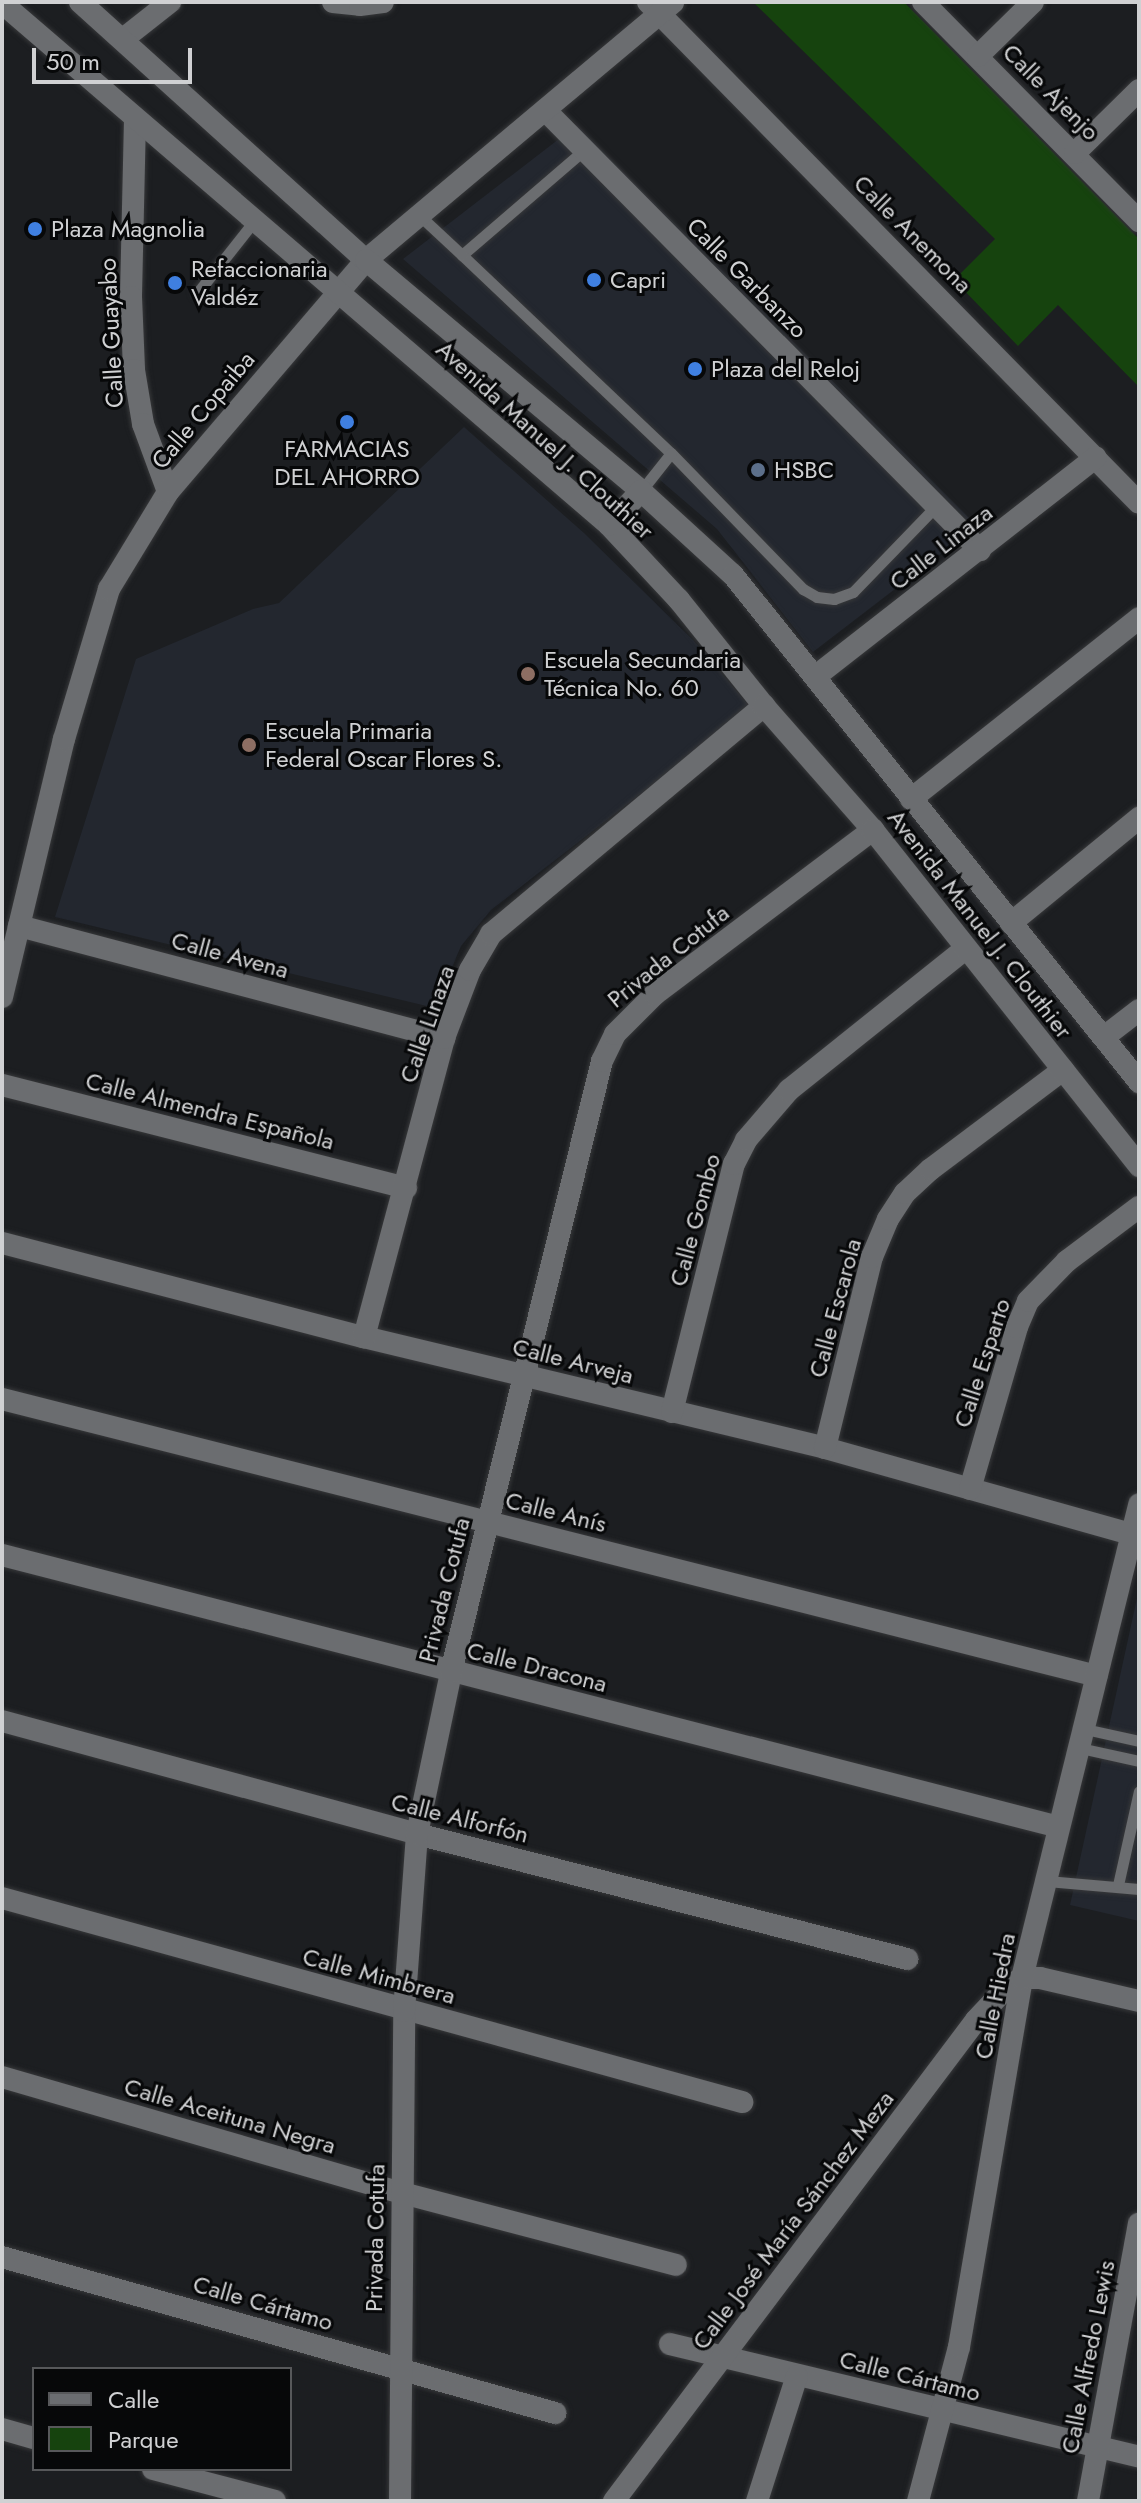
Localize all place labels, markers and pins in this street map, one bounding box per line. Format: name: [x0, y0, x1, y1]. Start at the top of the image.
place label: Plaza Magnolia: [51, 215, 205, 243]
marker: Plaza Magnolia: [26, 220, 44, 238]
place label: Refaccionaria Valdéz: [191, 255, 328, 311]
place label: Capri: [610, 266, 666, 294]
marker: Capri: [585, 271, 603, 289]
marker: Refaccionaria Valdéz: [166, 274, 184, 292]
place label: Plaza del Reloj: [711, 355, 860, 383]
marker: Plaza del Reloj: [686, 360, 704, 378]
marker: FARMACIAS DEL AHORRO: [338, 413, 356, 431]
place label: FARMACIAS DEL AHORRO: [274, 435, 420, 491]
place label: HSBC: [774, 456, 834, 484]
marker: HSBC: [749, 461, 767, 479]
place label: Escuela Secundaria Técnica No. 60: [544, 646, 741, 702]
marker: Escuela Secundaria Técnica No. 60: [519, 665, 537, 683]
place label: Escuela Primaria Federal Oscar Flores S.: [265, 717, 502, 773]
marker: Escuela Primaria Federal Oscar Flores S.: [240, 736, 258, 754]

